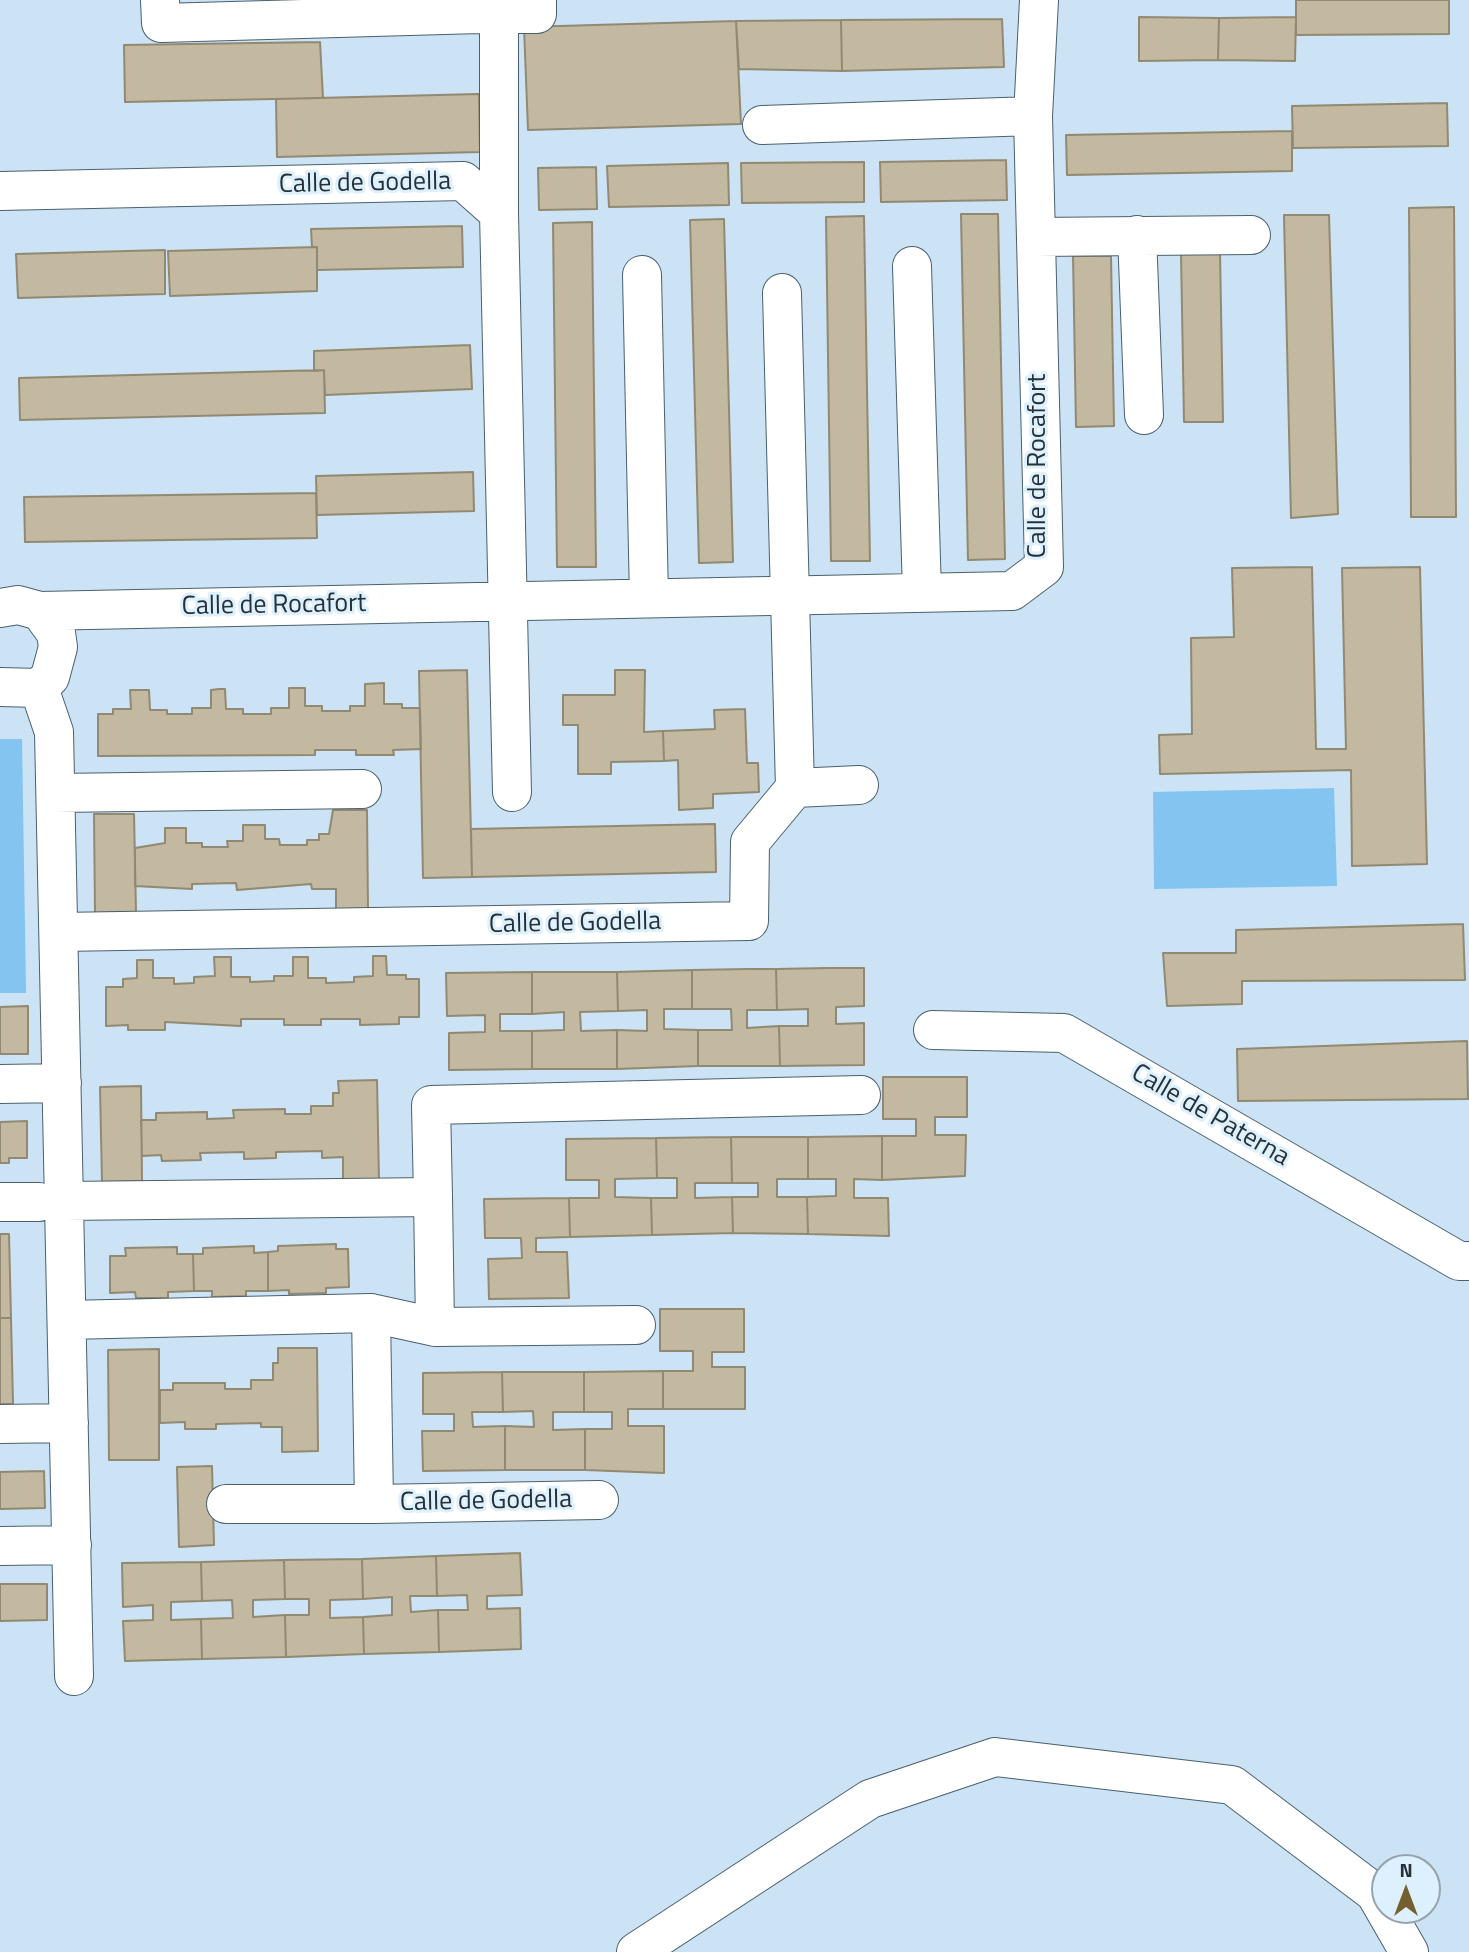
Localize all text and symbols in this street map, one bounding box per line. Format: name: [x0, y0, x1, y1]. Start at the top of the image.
street label: Calle de Godella: [279, 167, 451, 201]
street label: Calle de Rocafort: [1023, 374, 1055, 558]
street label: Calle de Rocafort: [181, 589, 367, 623]
street label: Calle de Godella: [489, 907, 661, 941]
street label: Calle de Paterna: [1125, 1058, 1295, 1174]
street label: Calle de Godella: [400, 1485, 572, 1519]
north arrow: [1371, 1854, 1441, 1924]
text: N: [1399, 1855, 1413, 1884]

